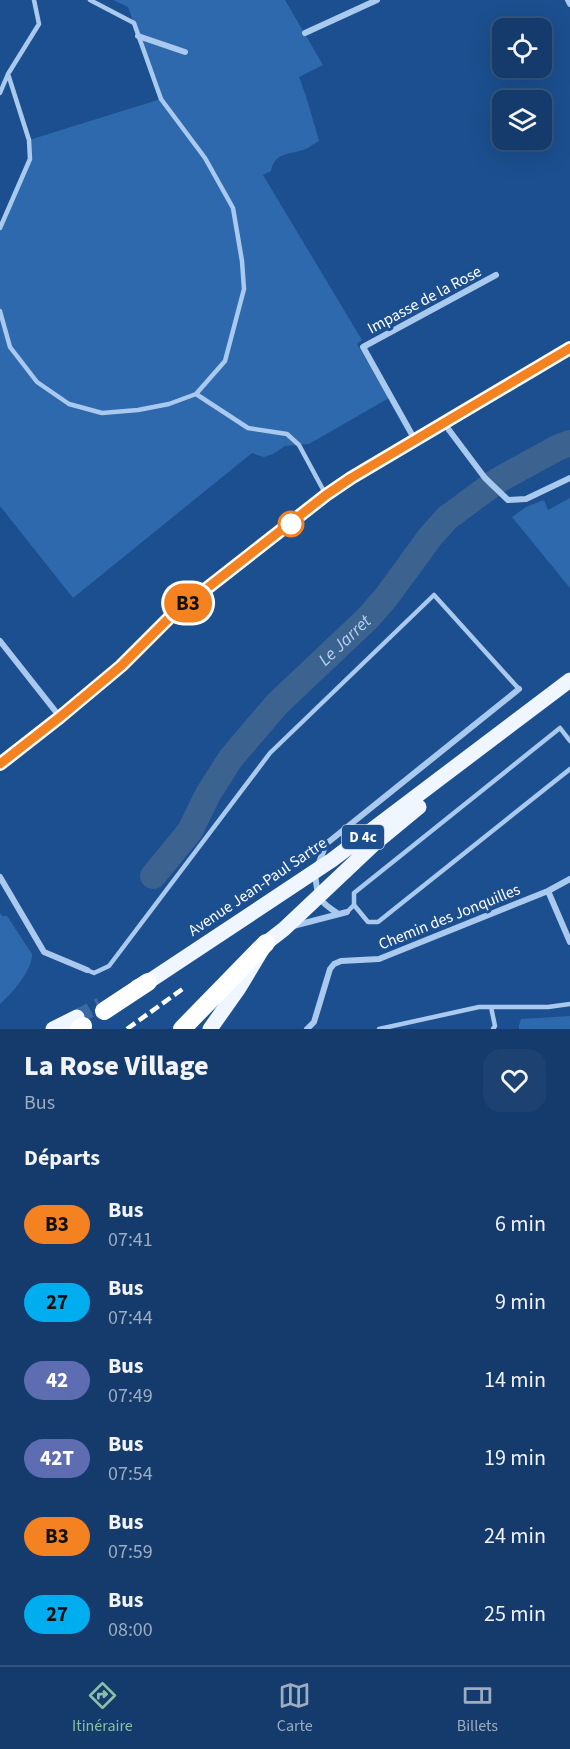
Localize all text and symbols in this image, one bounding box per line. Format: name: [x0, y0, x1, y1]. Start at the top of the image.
map controls: [492, 18, 552, 150]
button: locate: [492, 18, 552, 78]
button: layers: [492, 90, 552, 150]
street label: Impasse de la Rose: [364, 260, 485, 339]
unlabelled marker: [278, 511, 304, 537]
line badge: B3: [161, 584, 215, 622]
text: B3: [176, 588, 200, 618]
water label: Le Jarret: [313, 608, 378, 672]
road number: D 4c: [342, 825, 384, 849]
street label: Avenue Jean-Paul Sartre: [184, 832, 331, 942]
street label: Chemin des Jonquilles: [375, 878, 524, 955]
text: La Rose Village: [24, 1046, 209, 1086]
button: heart: [483, 1049, 546, 1112]
text: Bus: [24, 1089, 55, 1117]
text: Départs: [24, 1142, 100, 1174]
text: Bus: [108, 1194, 144, 1226]
text: 6 min: [495, 1208, 546, 1240]
text: B3: [45, 1209, 69, 1239]
text: 07:41: [108, 1226, 153, 1254]
text: Bus: [108, 1272, 144, 1304]
text: 9 min: [495, 1286, 546, 1318]
text: 27: [46, 1287, 68, 1317]
text: 07:44: [108, 1304, 153, 1332]
text: Bus: [108, 1350, 144, 1382]
text: 14 min: [484, 1364, 546, 1396]
text: 42: [46, 1365, 68, 1395]
text: 07:49: [108, 1382, 153, 1410]
text: Bus: [108, 1428, 144, 1460]
text: 19 min: [484, 1442, 546, 1474]
text: 42T: [40, 1443, 74, 1473]
text: 07:54: [108, 1460, 153, 1488]
text: Bus: [108, 1506, 144, 1538]
text: 24 min: [484, 1520, 546, 1552]
text: B3: [45, 1521, 69, 1551]
text: 07:59: [108, 1538, 153, 1566]
text: Bus: [108, 1584, 144, 1616]
text: 25 min: [484, 1598, 546, 1630]
text: 27: [46, 1599, 68, 1629]
text: 08:00: [108, 1616, 153, 1644]
tab: Itinéraire: [72, 1679, 133, 1737]
tab: Carte: [277, 1679, 313, 1737]
tab: Billets: [457, 1679, 498, 1737]

